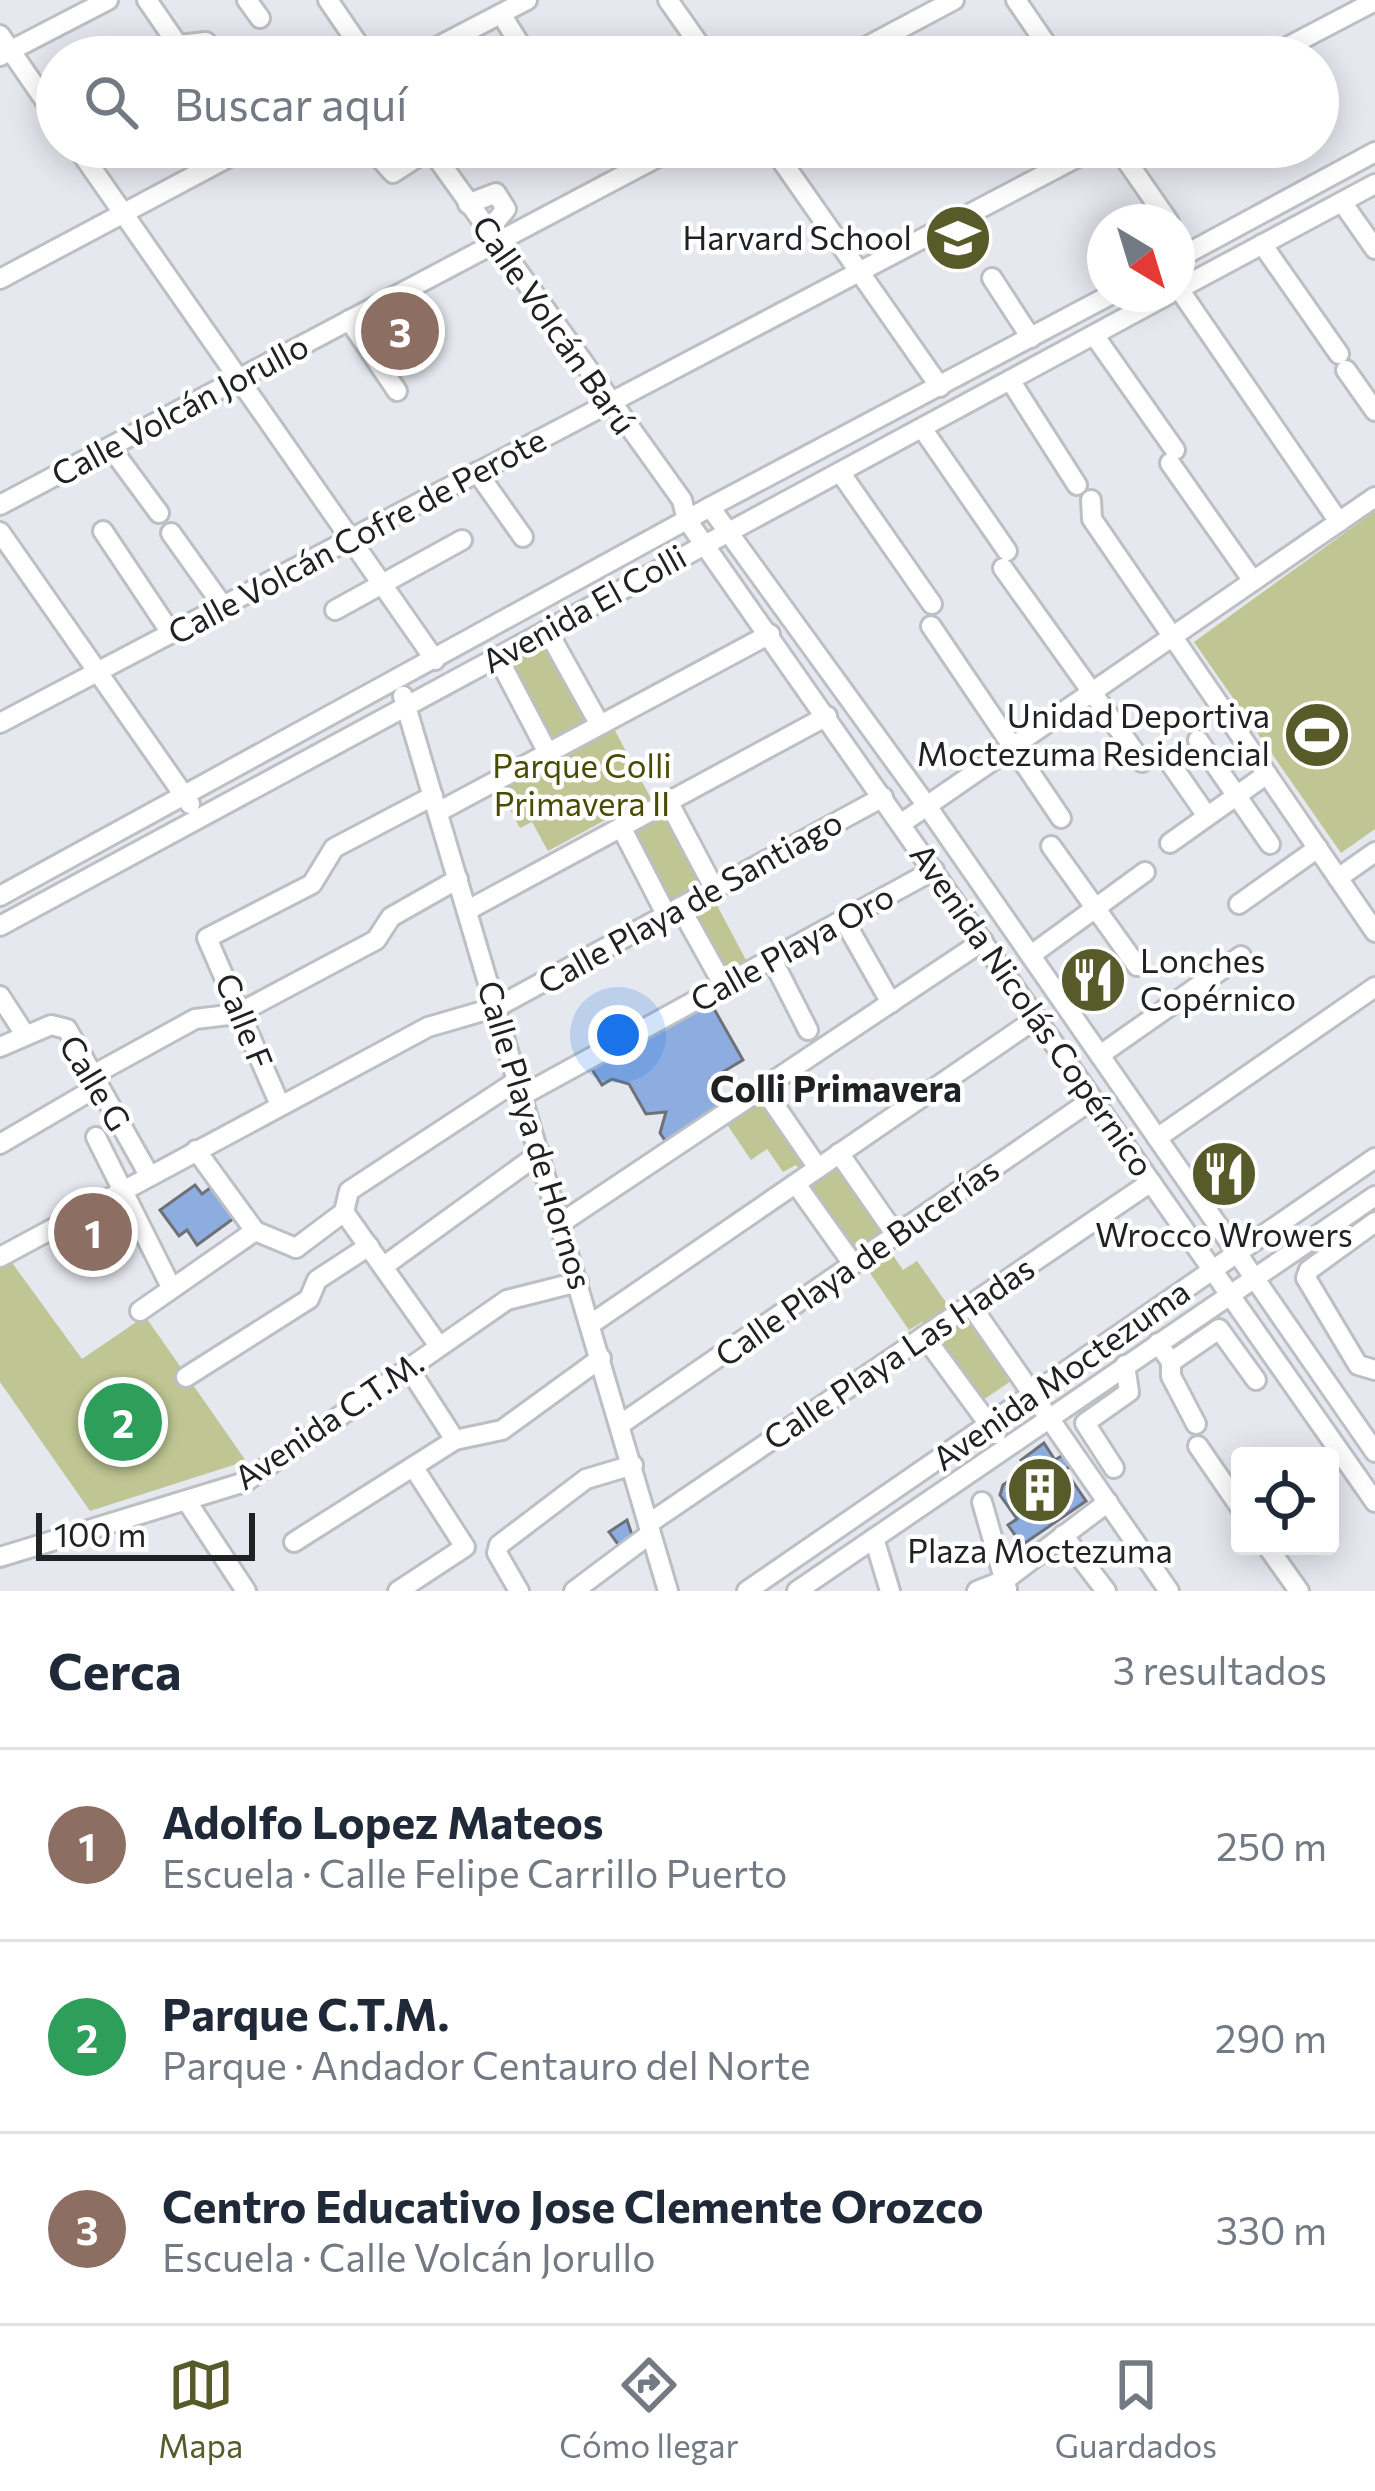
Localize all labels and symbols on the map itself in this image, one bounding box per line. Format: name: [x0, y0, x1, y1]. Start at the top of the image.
school or university icon: Harvard School: [923, 203, 993, 273]
north arrow: [1087, 204, 1195, 312]
street label: Calle Volcán Barú: [465, 207, 646, 441]
place label: Harvard School: [683, 216, 912, 257]
pin: 3: [361, 286, 439, 376]
street label: Calle Volcán Jorullo: [44, 324, 315, 494]
street label: Calle Volcán Cofre de Perote: [160, 418, 552, 652]
street label: Avenida El Colli: [474, 535, 693, 681]
place label: Unidad Deportiva Moctezuma Residencial: [917, 694, 1270, 773]
sports icon: Unidad Deportiva Moctezuma Residencial: [1282, 700, 1352, 770]
park label: Parque Colli Primavera II: [492, 744, 672, 823]
street label: Calle Playa de Santiago: [530, 800, 849, 1001]
street label: Avenida Nicolás Copérnico: [902, 835, 1164, 1184]
street label: Calle Playa Oro: [683, 874, 900, 1019]
place label: Lonches Copérnico: [1140, 939, 1296, 1018]
restaurant icon: Lonches Copérnico: [1058, 945, 1128, 1015]
street label: Calle F: [208, 967, 283, 1074]
street label: Calle Playa de Hornos: [470, 975, 603, 1294]
your location: [588, 1005, 648, 1065]
street label: Calle G: [52, 1027, 141, 1138]
district label: Colli Primavera: [710, 1065, 962, 1109]
restaurant icon: Wrocco Wrowers: [1189, 1139, 1259, 1209]
street label: Calle Playa de Bucerías: [706, 1147, 1006, 1374]
pin: 1: [54, 1187, 132, 1277]
place label: Wrocco Wrowers: [1095, 1213, 1353, 1254]
street label: Calle Playa Las Hadas: [755, 1246, 1041, 1458]
street label: Avenida Moctezuma: [924, 1270, 1197, 1478]
street label: Avenida C.T.M.: [226, 1340, 430, 1497]
pin: 2: [84, 1377, 162, 1467]
building icon: Plaza Moctezuma: [1005, 1455, 1075, 1525]
scale bar: [36, 1507, 255, 1560]
place label: Plaza Moctezuma: [907, 1529, 1173, 1570]

